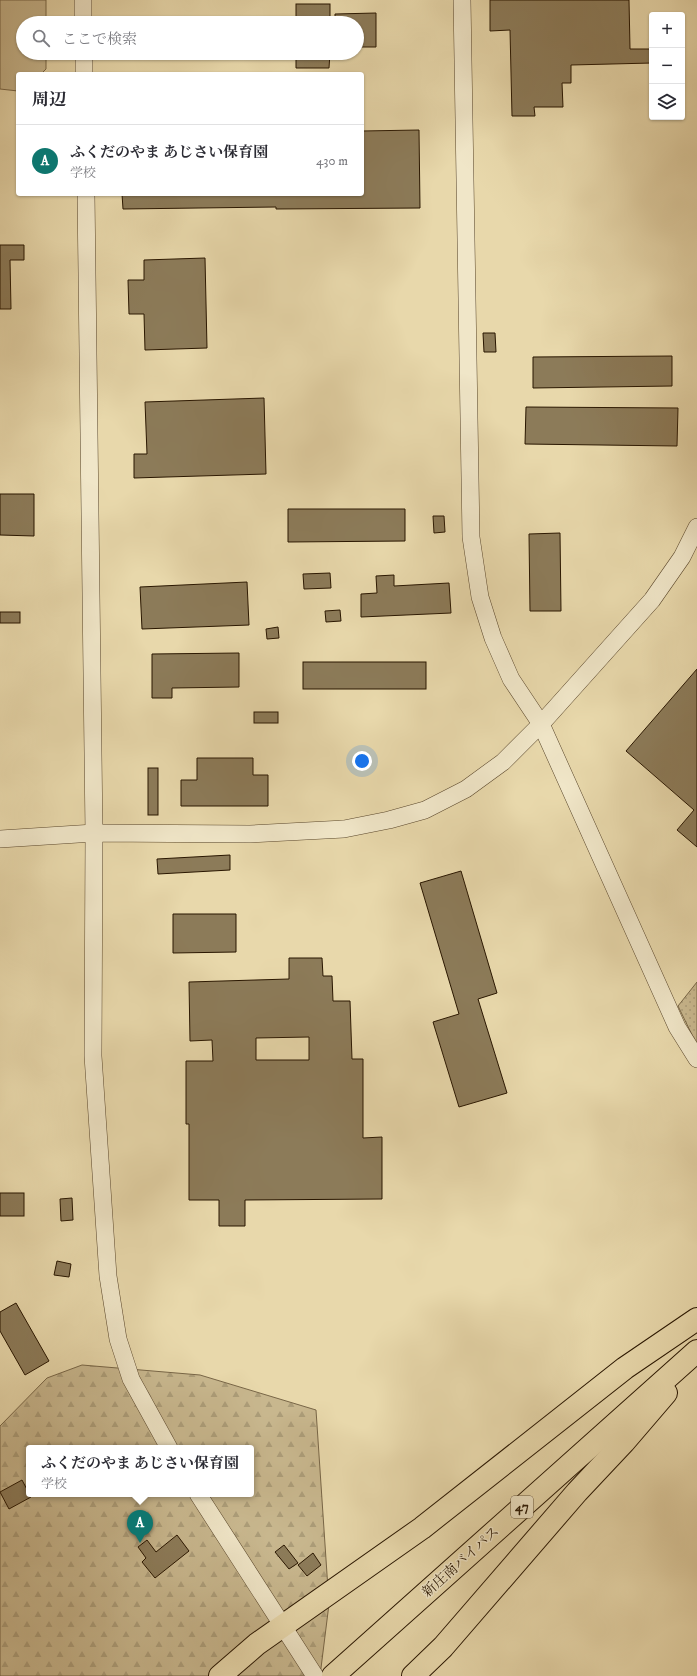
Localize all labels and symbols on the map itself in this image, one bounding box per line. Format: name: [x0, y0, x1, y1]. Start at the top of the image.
your location: [352, 751, 372, 771]
road number: 47: [511, 1496, 533, 1518]
pin: A: [127, 1510, 153, 1543]
street label: 新庄南バイパス: [419, 1523, 503, 1601]

